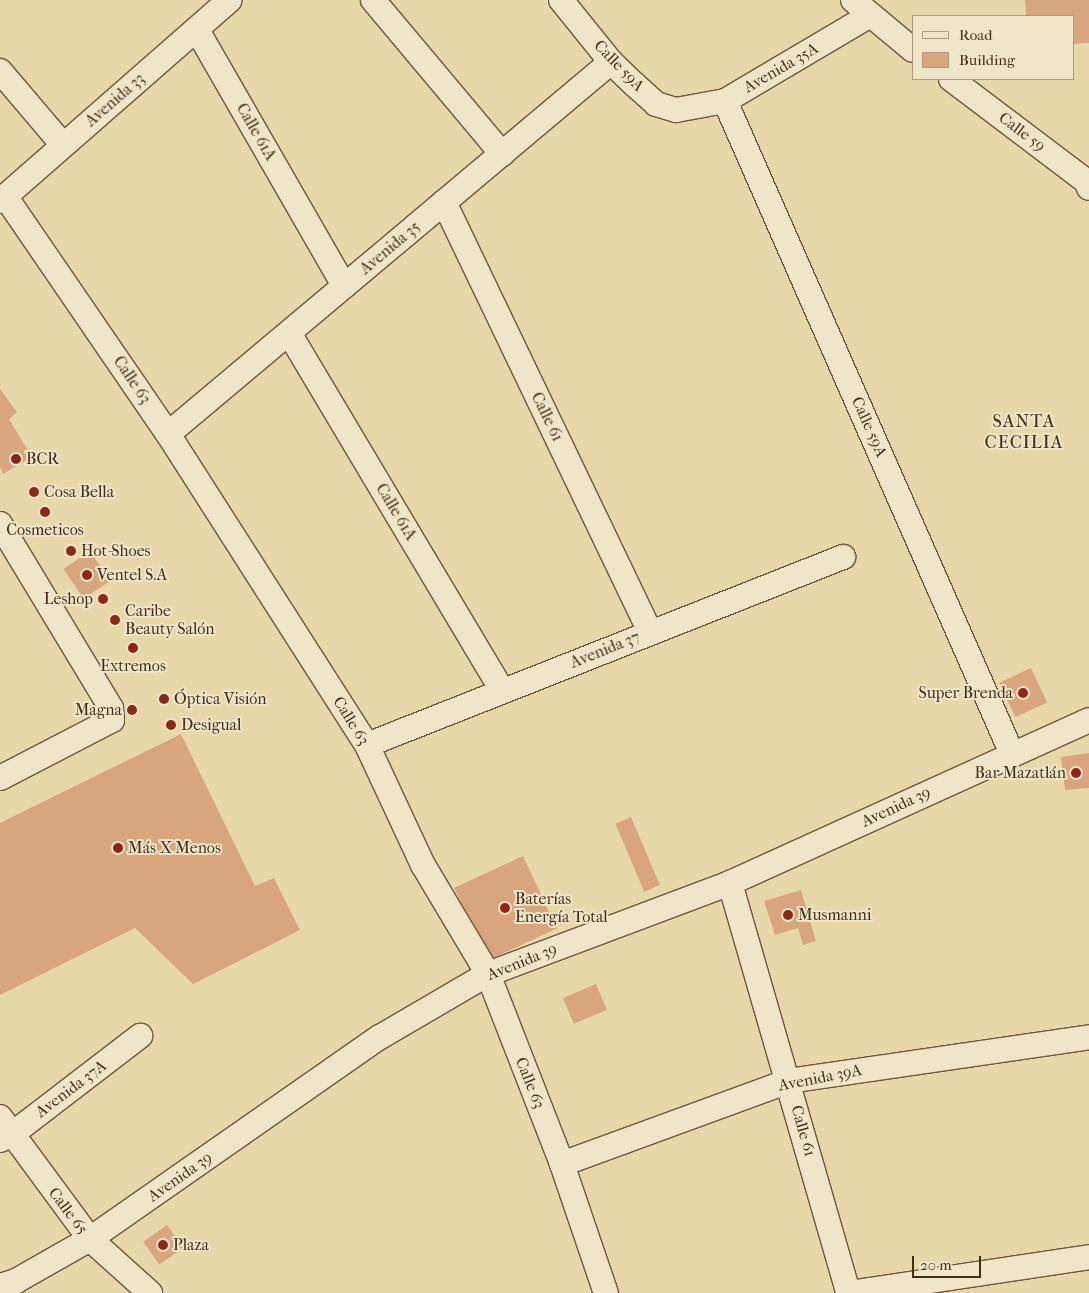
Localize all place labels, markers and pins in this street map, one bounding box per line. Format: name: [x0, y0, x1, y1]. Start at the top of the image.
place label: BCR: [26, 449, 59, 469]
marker: BCR: [10, 453, 22, 465]
place label: Cosa Bella: [44, 482, 114, 502]
marker: Cosa Bella: [28, 486, 40, 498]
marker: Cosmeticos: [39, 506, 51, 518]
place label: Cosmeticos: [6, 520, 84, 540]
place label: Hot-Shoes: [81, 541, 150, 561]
marker: Hot-Shoes: [65, 545, 77, 557]
place label: Ventel S.A: [97, 565, 167, 585]
marker: Ventel S.A: [81, 569, 93, 581]
place label: Leshop: [44, 589, 93, 609]
marker: Leshop: [97, 593, 109, 605]
place label: Caribe Beauty Salón: [125, 601, 215, 639]
marker: Caribe Beauty Salón: [109, 614, 121, 626]
marker: Extremos: [127, 642, 139, 654]
place label: Extremos: [100, 656, 166, 676]
place label: Super Brenda: [919, 683, 1013, 703]
marker: Super Brenda: [1017, 687, 1029, 699]
place label: Óptica Visión: [174, 689, 267, 709]
marker: Óptica Visión: [158, 693, 170, 705]
place label: Magna: [75, 700, 122, 720]
marker: Magna: [126, 704, 138, 716]
place label: Desigual: [181, 715, 241, 735]
marker: Desigual: [165, 719, 177, 731]
place label: Bar Mazatlán: [975, 763, 1066, 783]
marker: Bar Mazatlán: [1070, 767, 1082, 779]
place label: Más X Menos: [128, 838, 221, 858]
marker: Más X Menos: [112, 842, 124, 854]
place label: Baterías Energía Total: [515, 889, 608, 927]
marker: Baterías Energía Total: [499, 902, 511, 914]
place label: Musmanni: [798, 905, 871, 925]
marker: Musmanni: [782, 909, 794, 921]
place label: Plaza: [173, 1235, 209, 1255]
marker: Plaza: [157, 1239, 169, 1251]

